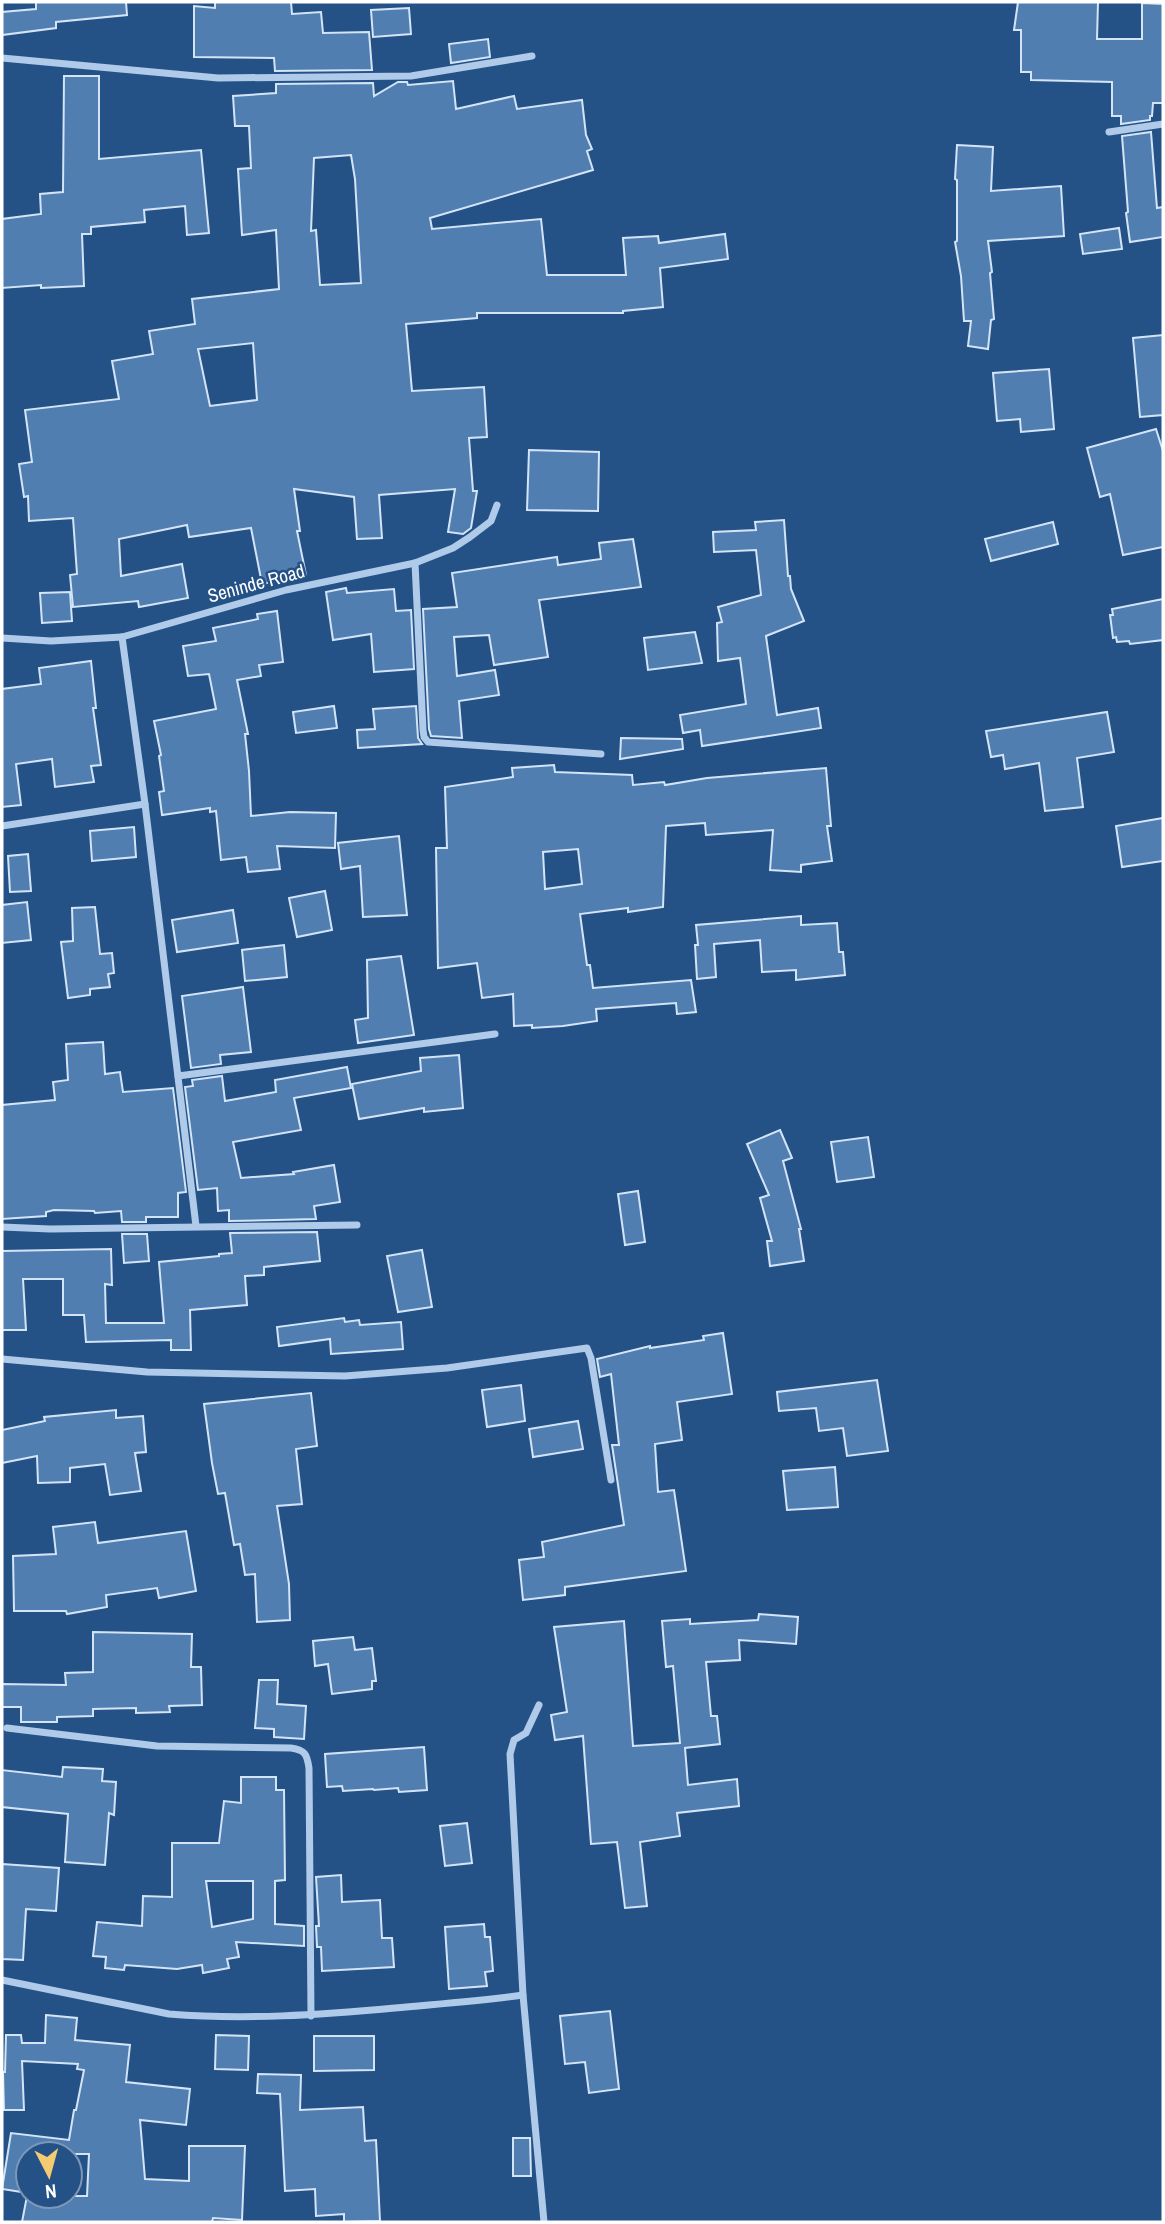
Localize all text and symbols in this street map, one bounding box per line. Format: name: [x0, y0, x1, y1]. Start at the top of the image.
street label: Seninde Road: [205, 558, 307, 608]
north arrow: [14, 2140, 84, 2210]
text: N: [44, 2178, 58, 2205]

